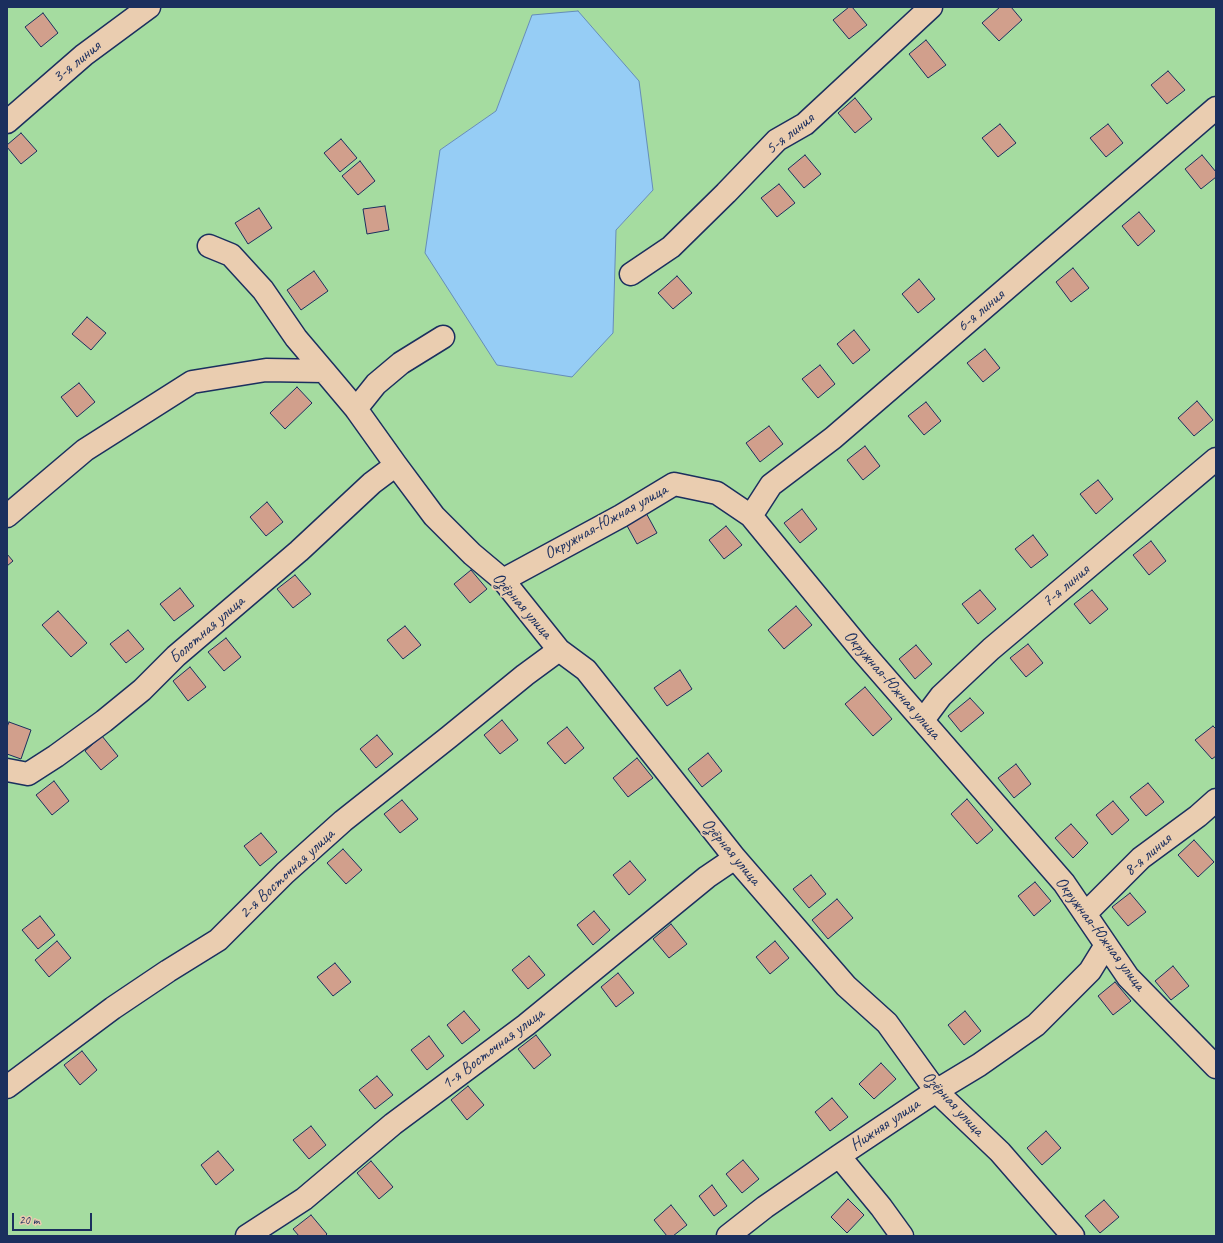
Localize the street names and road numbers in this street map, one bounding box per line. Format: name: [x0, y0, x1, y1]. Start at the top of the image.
street label: 3-я линия: [49, 36, 105, 88]
street label: 5-я линия: [762, 109, 818, 159]
street label: 6-я линия: [953, 285, 1009, 337]
street label: Окружная-Южная улица: [541, 480, 671, 564]
street label: 7-я линия: [1038, 560, 1094, 612]
street label: Озёрная улица: [488, 569, 556, 643]
street label: Болотная улица: [165, 592, 249, 668]
street label: Окружная-Южная улица: [839, 626, 945, 744]
street label: Озёрная улица: [697, 814, 765, 890]
street label: 2-я Восточная улица: [235, 824, 339, 924]
street label: 8-я линия: [1120, 829, 1176, 881]
street label: Окружная-Южная улица: [1051, 873, 1149, 995]
street label: 1-я Восточная улица: [438, 1004, 548, 1094]
street label: Озёрная улица: [918, 1067, 988, 1141]
street label: Нижняя улица: [846, 1094, 924, 1156]

